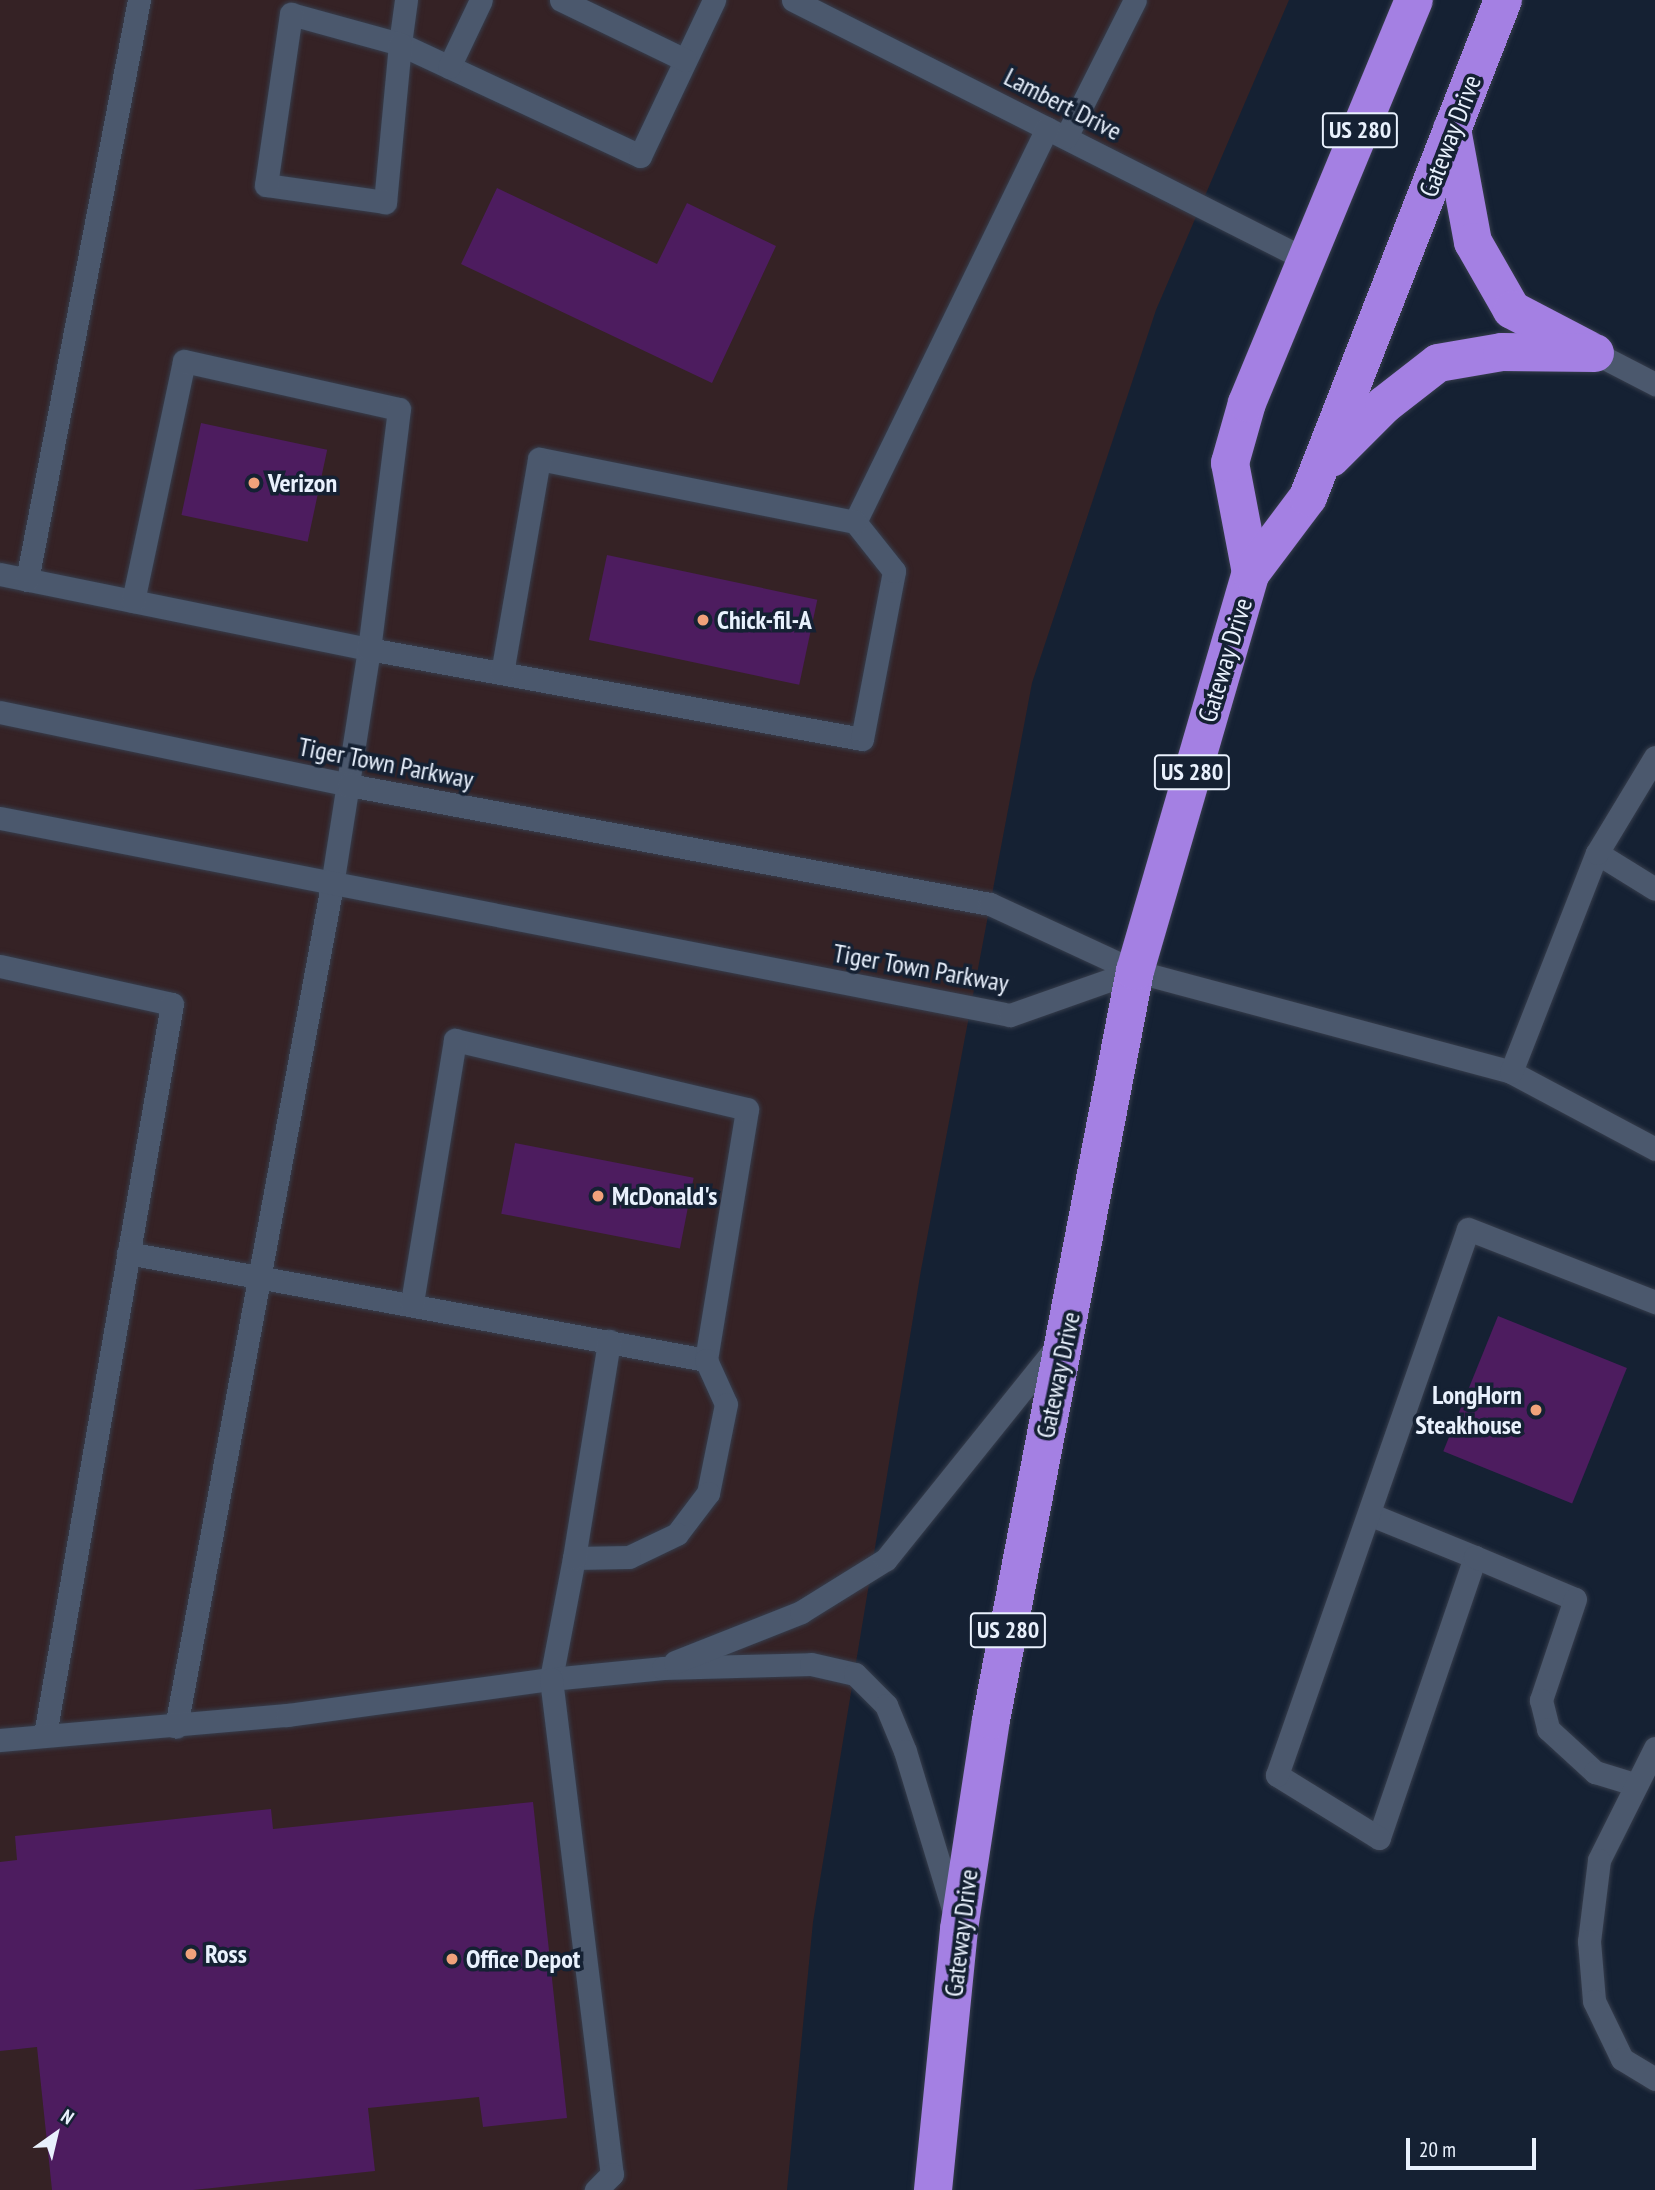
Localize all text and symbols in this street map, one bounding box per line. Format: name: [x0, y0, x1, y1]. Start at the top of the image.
street label: Lambert Drive: [999, 61, 1127, 147]
street label: Gateway Drive: [1412, 70, 1488, 202]
road number: US 280: [1322, 110, 1398, 150]
place label: Verizon: [268, 467, 337, 499]
marker: Verizon: [246, 475, 262, 491]
street label: Gateway Drive: [1191, 594, 1259, 726]
place label: Chick-fil-A: [717, 604, 812, 636]
marker: Chick-fil-A: [695, 612, 711, 628]
street label: Tiger Town Parkway: [296, 731, 476, 795]
road number: US 280: [1154, 752, 1230, 792]
street label: Tiger Town Parkway: [831, 937, 1011, 999]
place label: McDonald's: [612, 1180, 717, 1212]
marker: McDonald's: [590, 1188, 606, 1204]
street label: Gateway Drive: [1029, 1309, 1087, 1441]
place label: LongHorn Steakhouse: [1415, 1379, 1522, 1440]
marker: LongHorn Steakhouse: [1528, 1402, 1544, 1418]
road number: US 280: [970, 1610, 1046, 1650]
street label: Gateway Drive: [938, 1867, 984, 1999]
place label: Ross: [205, 1938, 247, 1970]
place label: Office Depot: [466, 1943, 580, 1975]
marker: Ross: [183, 1946, 199, 1962]
marker: Office Depot: [444, 1951, 460, 1967]
north arrow: [21, 2099, 91, 2169]
text: N: [57, 2104, 79, 2129]
scale bar: [1410, 2124, 1540, 2168]
text: 20 m: [1419, 2136, 1456, 2163]

